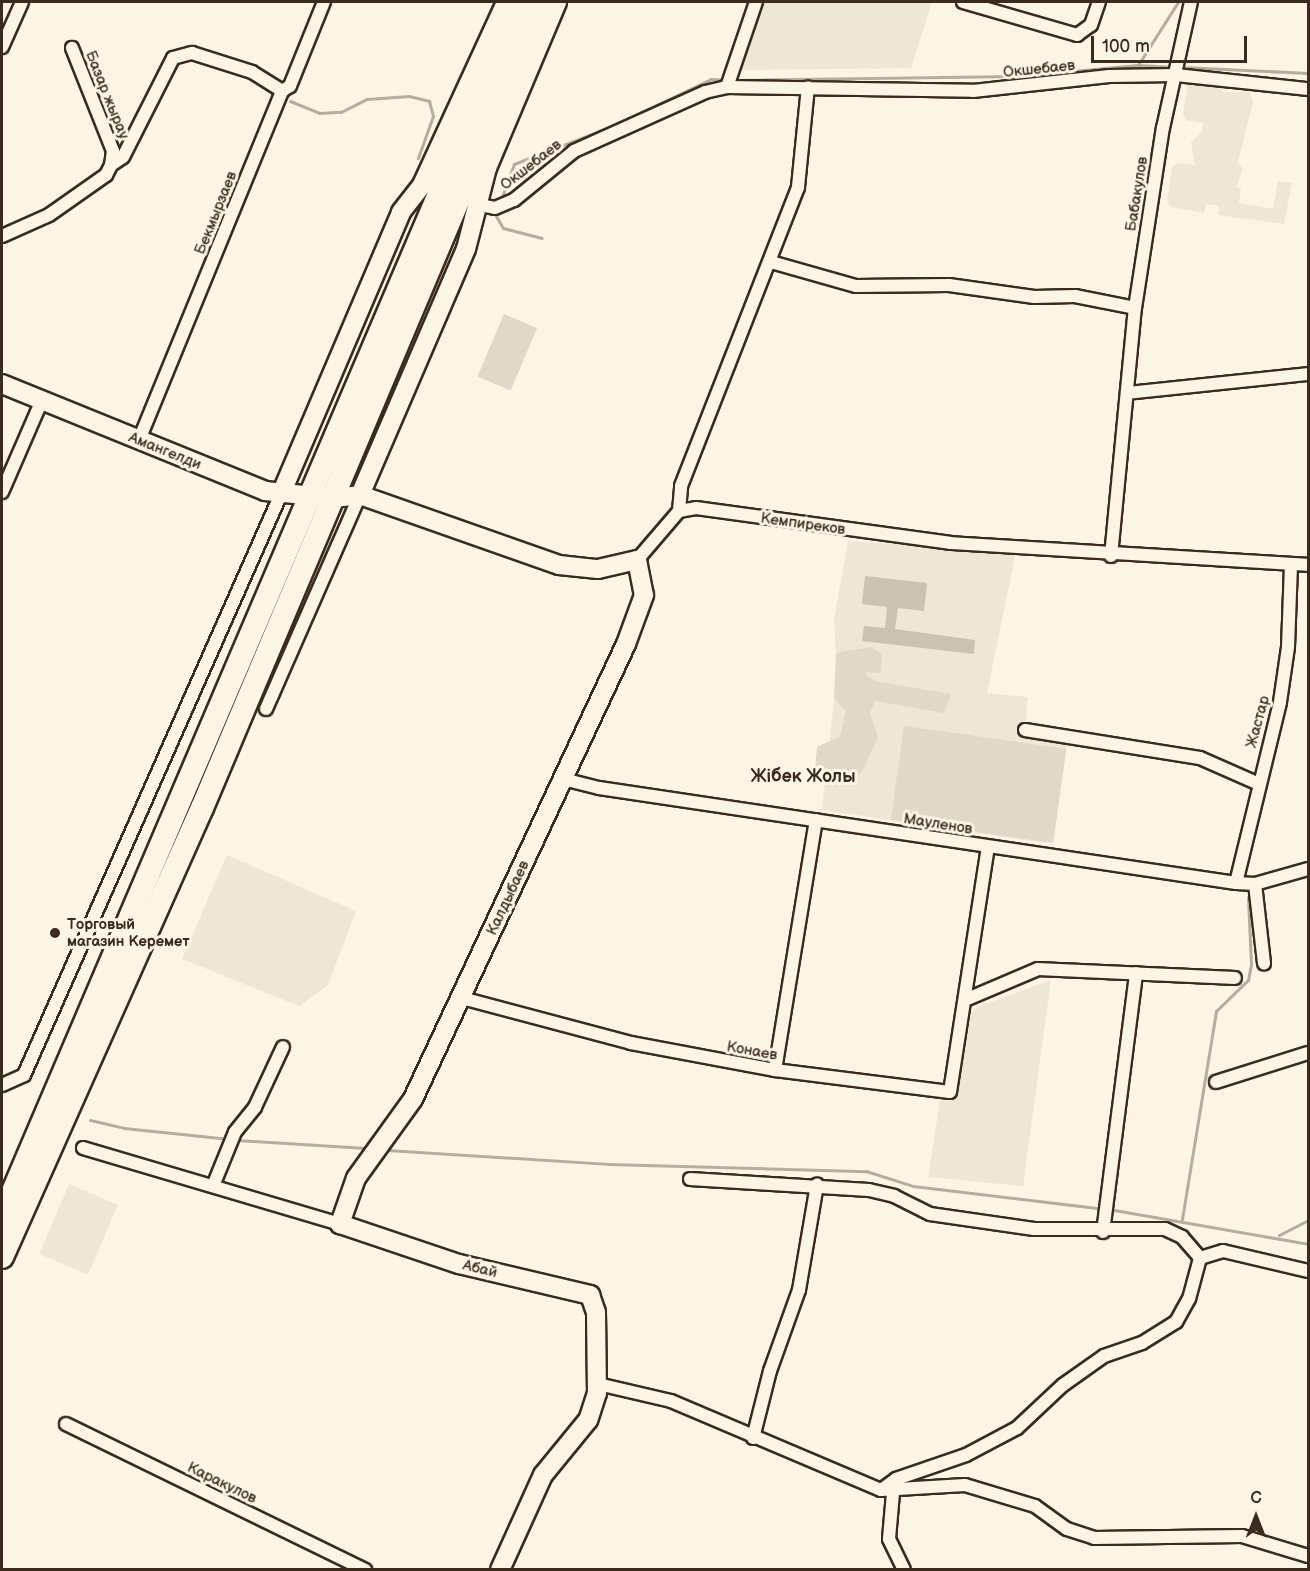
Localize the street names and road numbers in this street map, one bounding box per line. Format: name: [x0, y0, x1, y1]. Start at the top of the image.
street label: Базар жырау: [81, 48, 133, 142]
street label: Окшебаев: [1002, 56, 1076, 82]
street label: Окшебаев: [497, 136, 565, 194]
street label: Бабакулов: [1122, 155, 1152, 233]
street label: Бекмырзаев: [191, 169, 241, 257]
street label: Амангелди: [126, 428, 204, 474]
street label: Кемпиреков: [760, 509, 846, 539]
street label: Жастар: [1242, 694, 1274, 750]
street label: Мауленов: [902, 810, 974, 838]
street label: Калдыбаев: [483, 858, 533, 938]
street label: Конаев: [725, 1038, 779, 1064]
street label: Абай: [461, 1256, 499, 1282]
street label: Каракулов: [184, 1458, 260, 1508]

